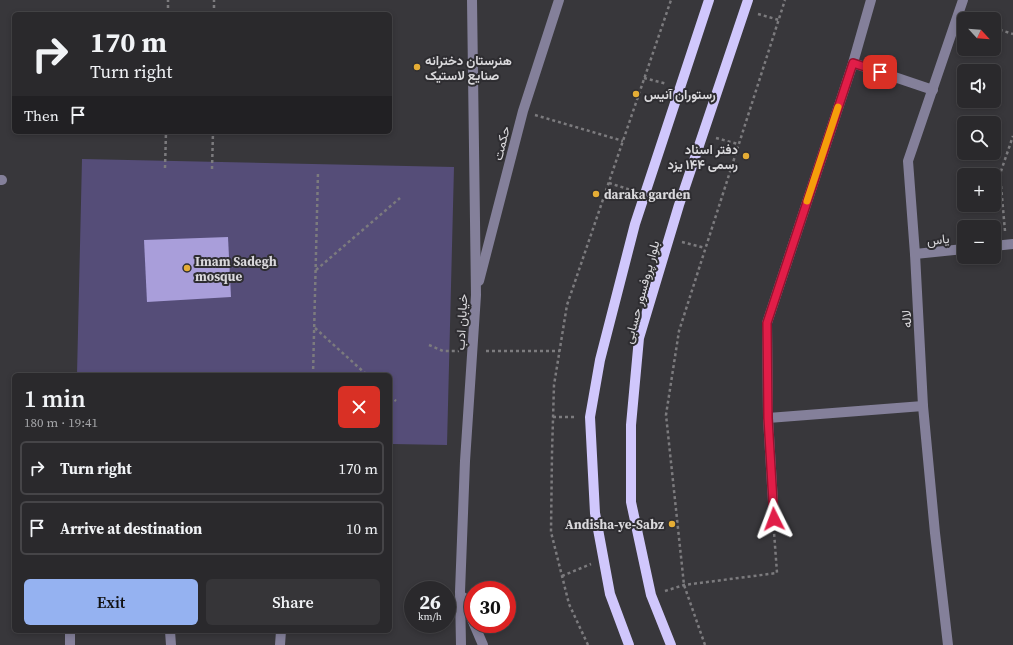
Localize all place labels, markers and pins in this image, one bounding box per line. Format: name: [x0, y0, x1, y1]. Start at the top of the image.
place label: هنرستان دخترانه صنایع لاستیک: [425, 52, 512, 85]
pin: [863, 55, 897, 89]
marker: هنرستان دخترانه صنایع لاستیک: [412, 62, 422, 72]
place label: رستوران آنیس: [644, 86, 716, 103]
marker: رستوران آنیس: [631, 89, 641, 99]
place label: دفتر اسناد رسمی ۱۴۴ یزد: [668, 141, 738, 173]
marker: دفتر اسناد رسمی ۱۴۴ یزد: [741, 151, 751, 161]
place label: daraka garden: [604, 186, 691, 203]
marker: daraka garden: [591, 189, 601, 199]
place label: Imam Sadegh mosque: [195, 253, 277, 285]
marker: Imam Sadegh mosque: [182, 263, 192, 273]
place label: Andisha-ye-Sabz: [565, 516, 664, 533]
marker: Andisha-ye-Sabz: [667, 519, 677, 529]

